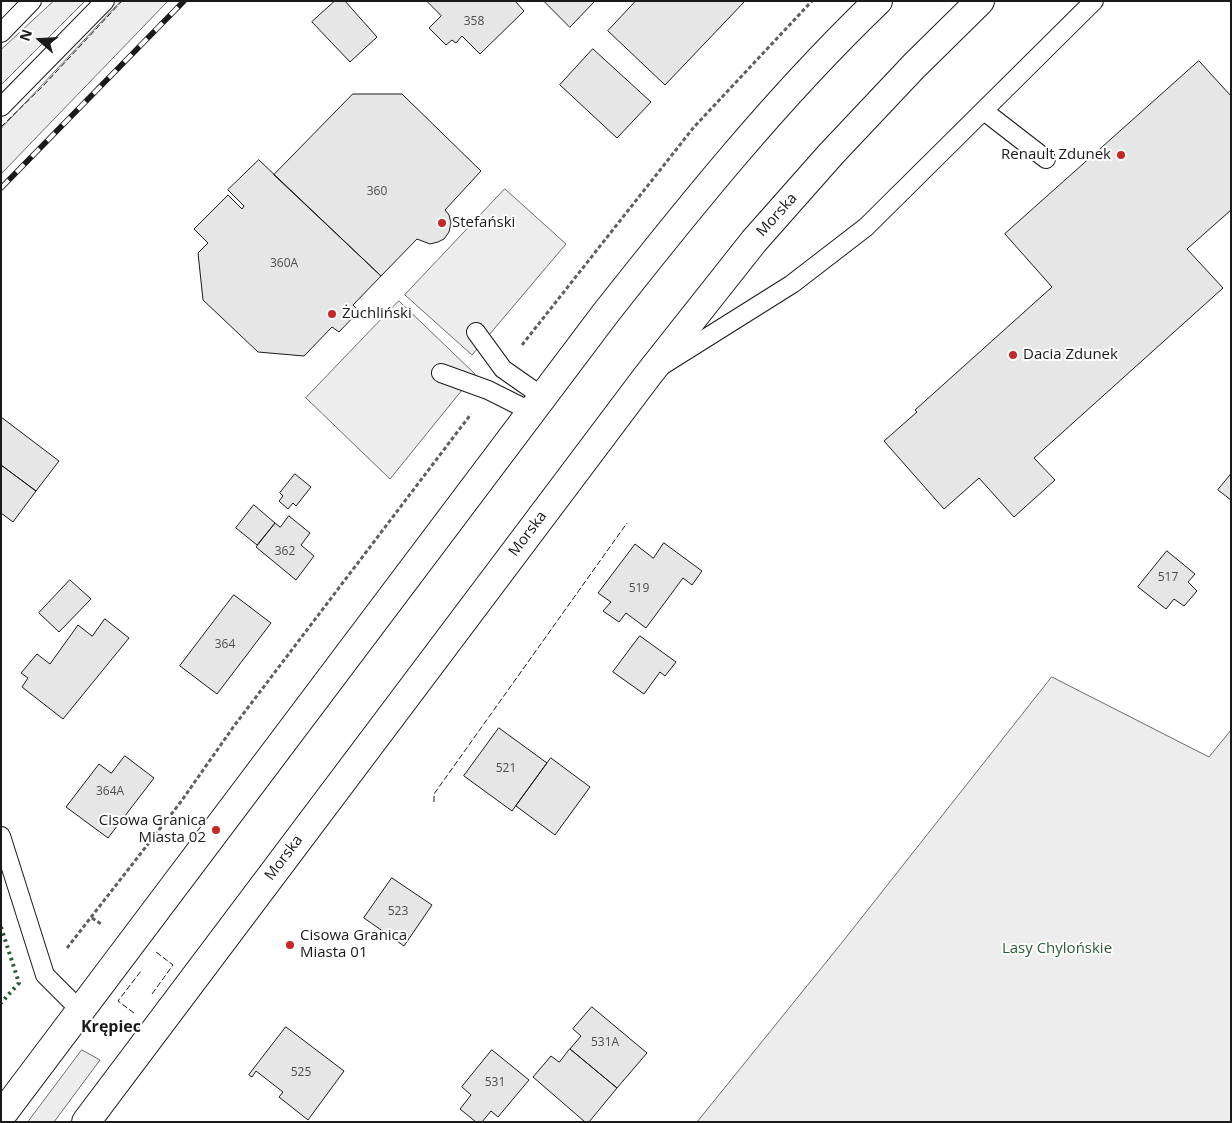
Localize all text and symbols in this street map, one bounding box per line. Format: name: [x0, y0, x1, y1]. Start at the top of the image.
north arrow: [15, 15, 65, 65]
house number: 358: [464, 15, 484, 29]
text: N: [15, 26, 36, 43]
place label: Renault Zdunek: [1001, 146, 1111, 164]
marker: Renault Zdunek: [1115, 149, 1127, 161]
house number: 360: [367, 185, 387, 199]
street label: Morska: [753, 190, 801, 240]
place label: Stefański: [452, 214, 515, 232]
marker: Stefański: [436, 217, 448, 229]
house number: 360A: [270, 257, 298, 271]
place label: Żuchliński: [342, 305, 412, 323]
marker: Żuchliński: [326, 308, 338, 320]
place label: Dacia Zdunek: [1023, 346, 1118, 364]
marker: Dacia Zdunek: [1007, 349, 1019, 361]
street label: Morska: [505, 508, 551, 560]
house number: 362: [275, 545, 295, 559]
house number: 517: [1158, 571, 1178, 585]
house number: 519: [629, 582, 649, 596]
house number: 364: [215, 638, 235, 652]
house number: 521: [496, 762, 516, 776]
house number: 364A: [96, 785, 124, 799]
place label: Cisowa Granica Miasta 02: [99, 812, 206, 847]
marker: Cisowa Granica Miasta 02: [210, 824, 222, 836]
street label: Morska: [261, 832, 307, 884]
house number: 523: [388, 905, 408, 919]
place label: Cisowa Granica Miasta 01: [300, 927, 407, 962]
marker: Cisowa Granica Miasta 01: [284, 939, 296, 951]
park label: Lasy Chylońskie: [1002, 940, 1112, 958]
district label: Krępiec: [81, 1017, 141, 1037]
house number: 531A: [591, 1036, 619, 1050]
house number: 525: [291, 1066, 311, 1080]
house number: 531: [485, 1076, 505, 1090]

